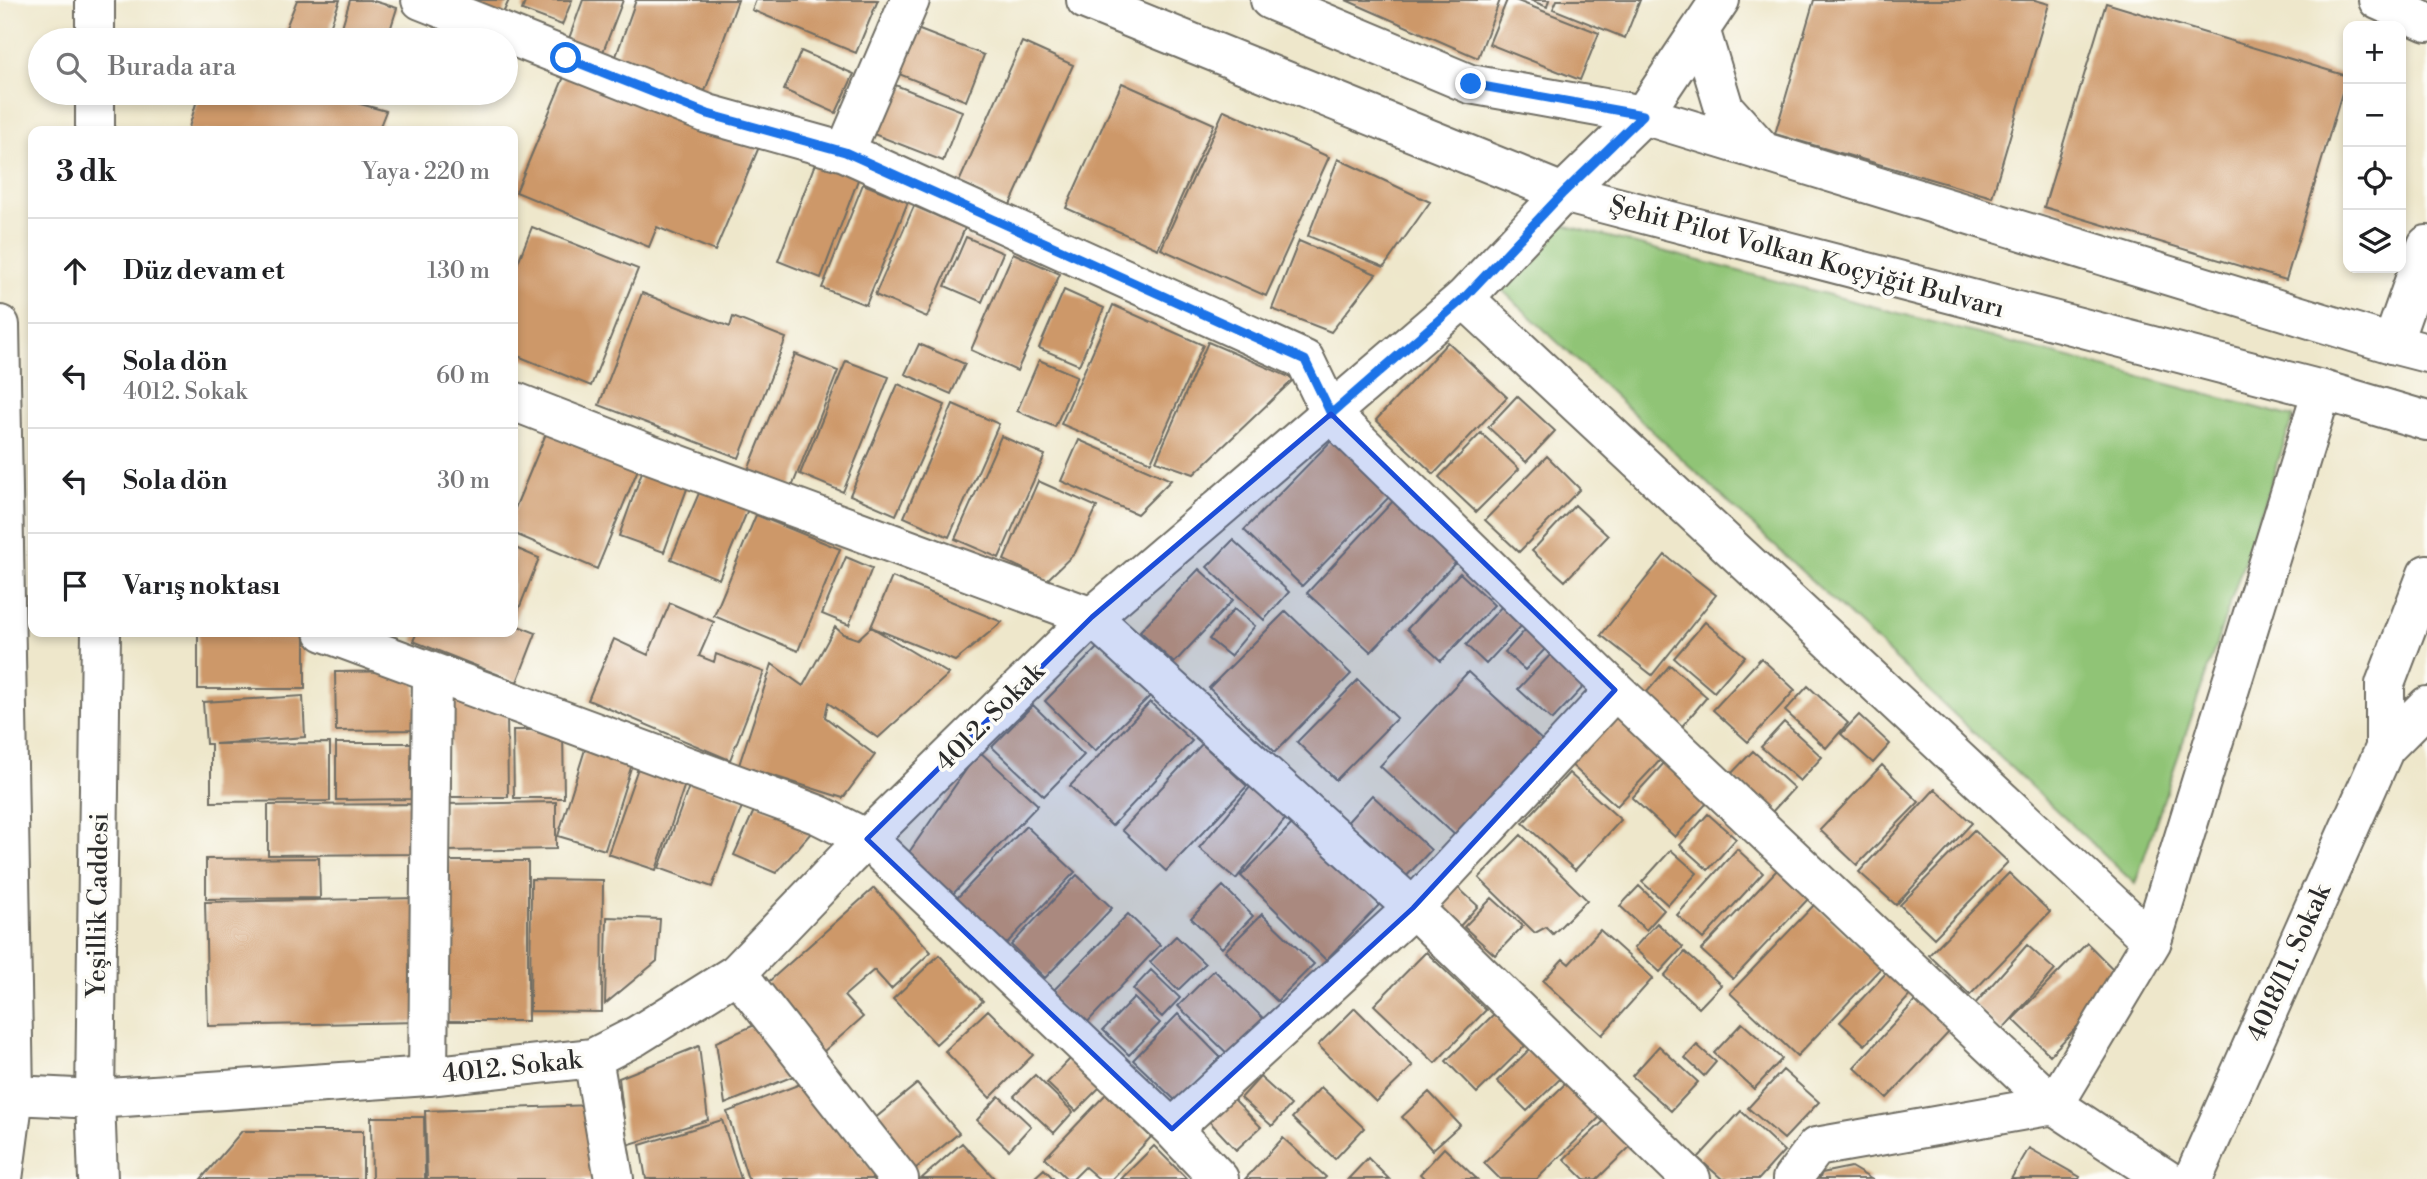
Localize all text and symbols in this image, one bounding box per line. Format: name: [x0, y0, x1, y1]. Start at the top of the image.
map controls: [2343, 21, 2406, 273]
button: +: [2343, 21, 2406, 84]
search box: [28, 28, 518, 105]
route start: [550, 42, 581, 73]
icon: search: [52, 48, 90, 86]
text: Burada ara: [108, 51, 236, 83]
route end: [1455, 68, 1486, 99]
button: −: [2343, 84, 2406, 147]
button: locate: [2343, 147, 2406, 210]
text: 3 dk: [56, 153, 116, 191]
text: Yaya · 220 m: [362, 158, 490, 186]
street label: Şehit Pilot Volkan Koçyiğit Bulvarı: [1606, 189, 2008, 325]
button: layers: [2343, 210, 2406, 273]
icon: ahead: [56, 252, 94, 290]
text: Düz devam et: [123, 255, 285, 287]
text: 130 m: [427, 257, 490, 285]
text: Sola dön: [123, 346, 228, 378]
icon: left: [56, 357, 94, 395]
text: 60 m: [436, 362, 490, 390]
text: 4012. Sokak: [123, 378, 247, 406]
icon: left: [56, 462, 94, 500]
text: Sola dön: [123, 465, 228, 497]
text: 30 m: [437, 467, 490, 495]
icon: arrive: [56, 567, 94, 605]
text: Varış noktası: [123, 570, 280, 602]
street label: 4012. Sokak: [929, 655, 1052, 778]
street label: Yeşillik Caddesi: [80, 812, 116, 1000]
street label: 4018/11. Sokak: [2240, 878, 2339, 1047]
street label: 4012. Sokak: [441, 1044, 585, 1090]

